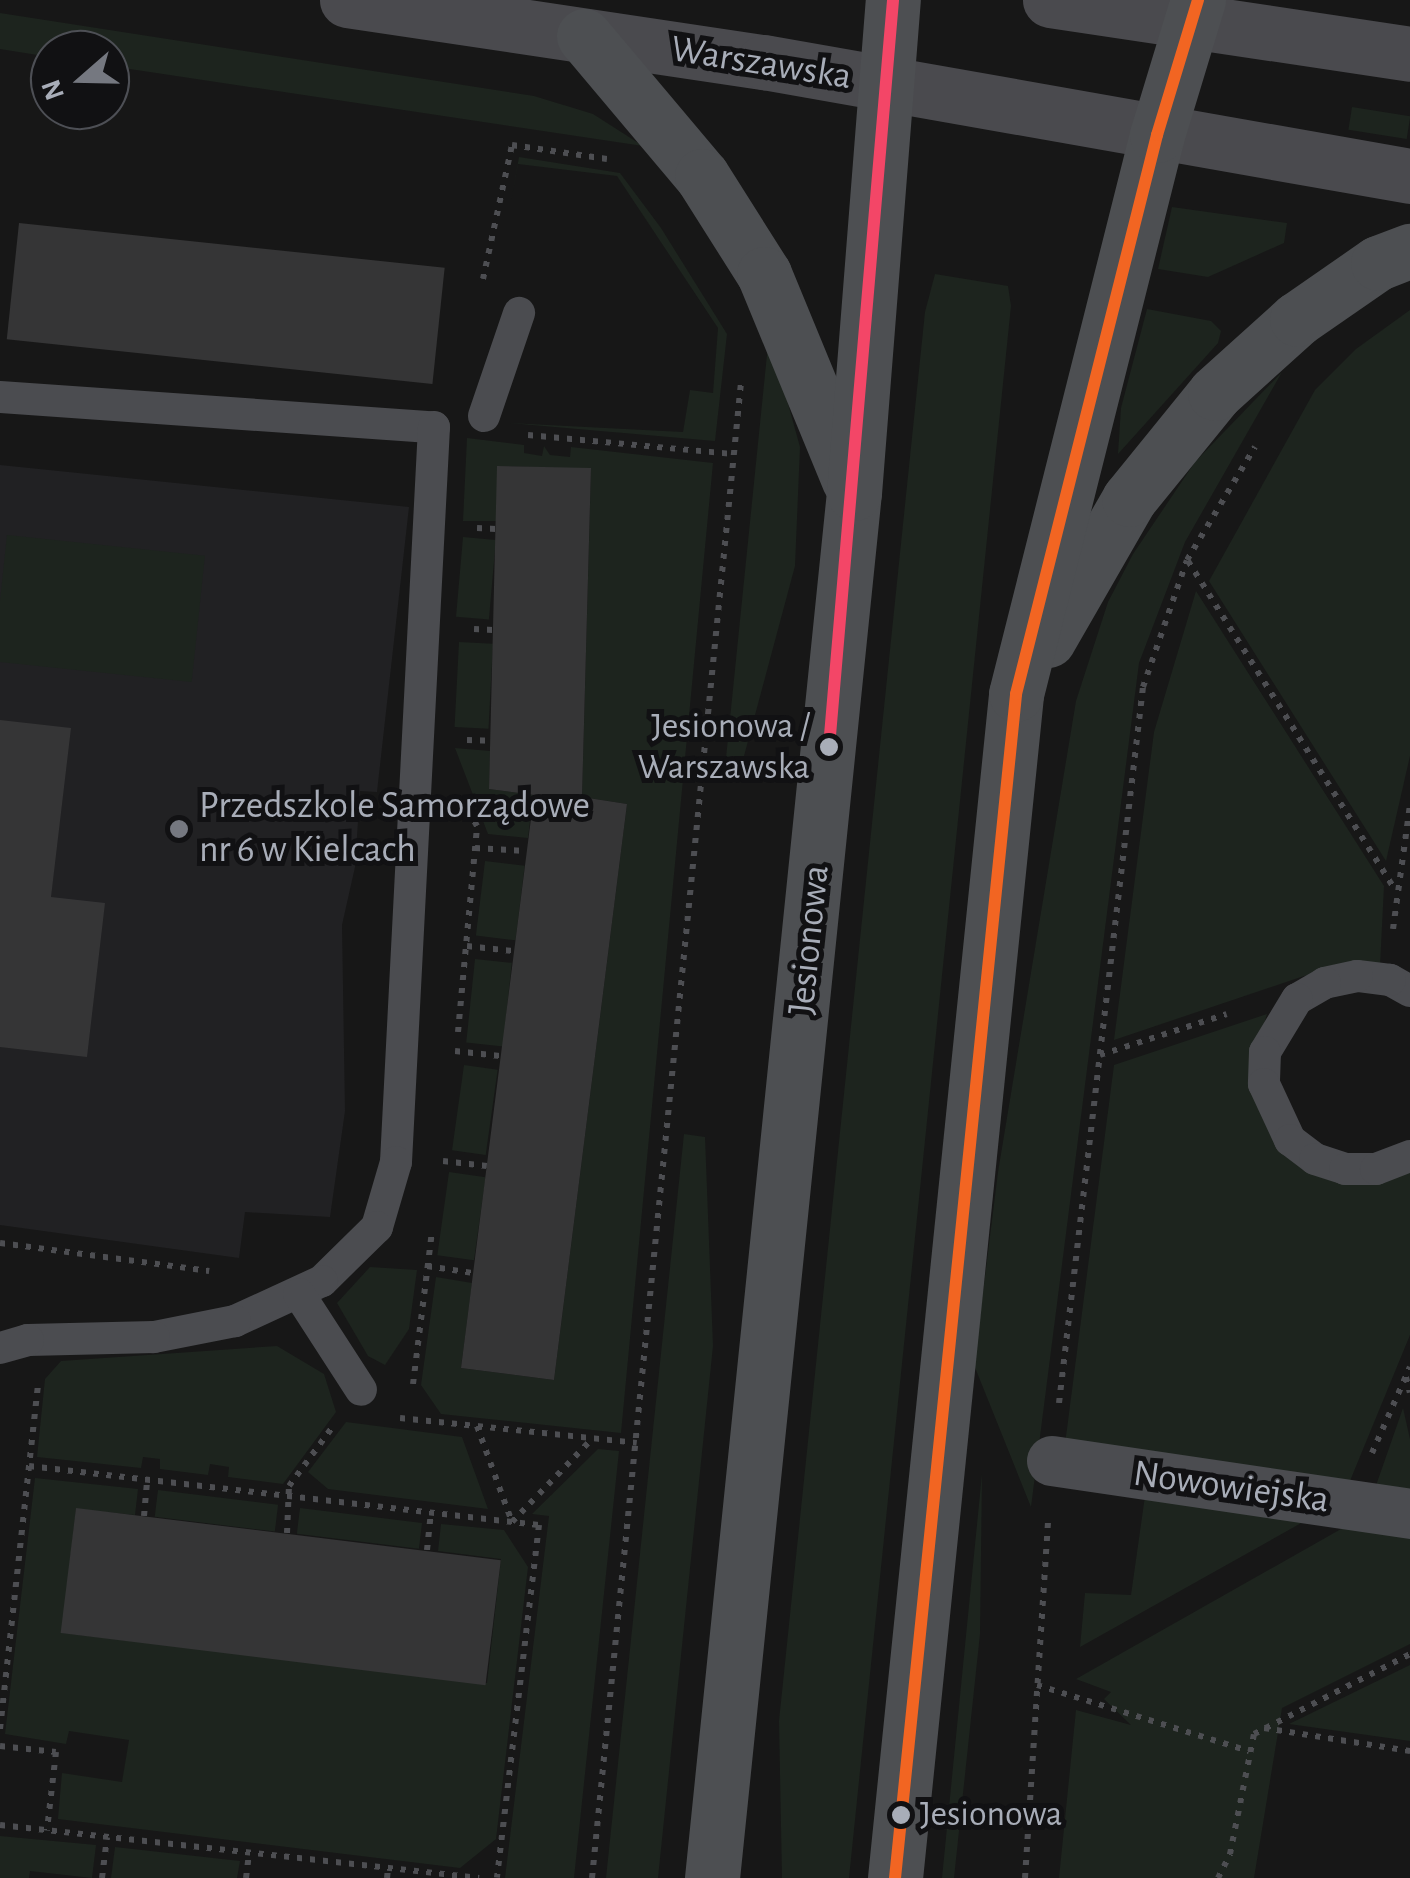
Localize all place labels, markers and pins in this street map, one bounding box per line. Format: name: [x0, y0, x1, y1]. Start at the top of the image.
place label: Jesionowa / Warszawska: [638, 704, 810, 789]
marker: Jesionowa / Warszawska: [819, 737, 839, 757]
place label: Przedszkole Samorządowe nr 6 w Kielcach: [199, 784, 590, 874]
marker: Przedszkole Samorządowe nr 6 w Kielcach: [168, 818, 190, 840]
place label: Jesionowa: [920, 1793, 1062, 1837]
marker: Jesionowa: [891, 1805, 911, 1825]

